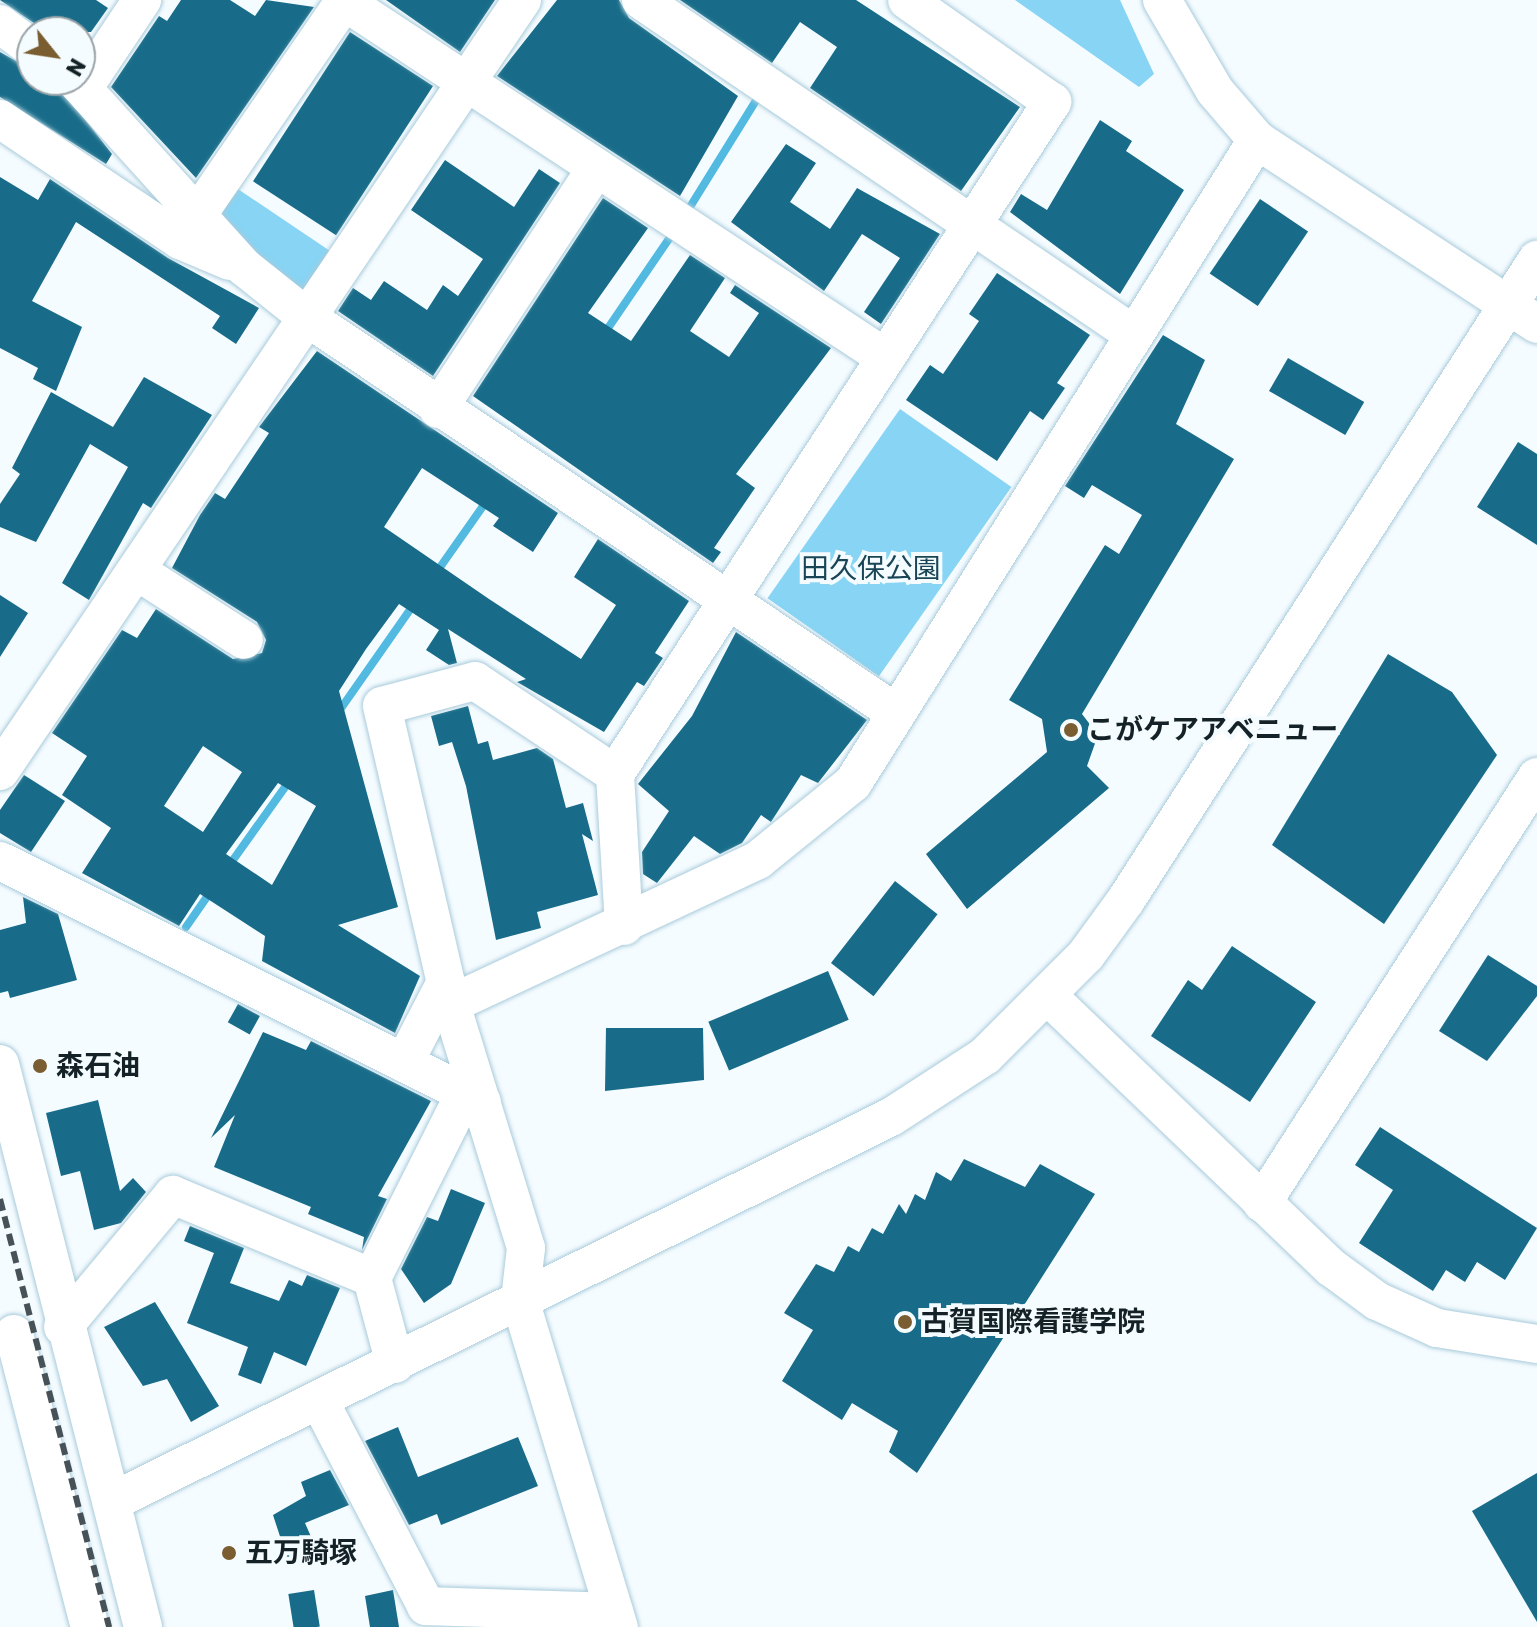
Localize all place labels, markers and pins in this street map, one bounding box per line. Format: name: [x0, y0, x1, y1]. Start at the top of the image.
place label: こがケアアベニュー: [1087, 713, 1339, 747]
marker: こがケアアベニュー: [1062, 721, 1080, 739]
place label: 森石油: [56, 1049, 140, 1083]
marker: 森石油: [31, 1057, 49, 1075]
place label: 古賀国際看護学院: [921, 1305, 1145, 1339]
marker: 古賀国際看護学院: [896, 1313, 914, 1331]
place label: 五万騎塚: [245, 1536, 357, 1570]
marker: 五万騎塚: [220, 1544, 238, 1562]

